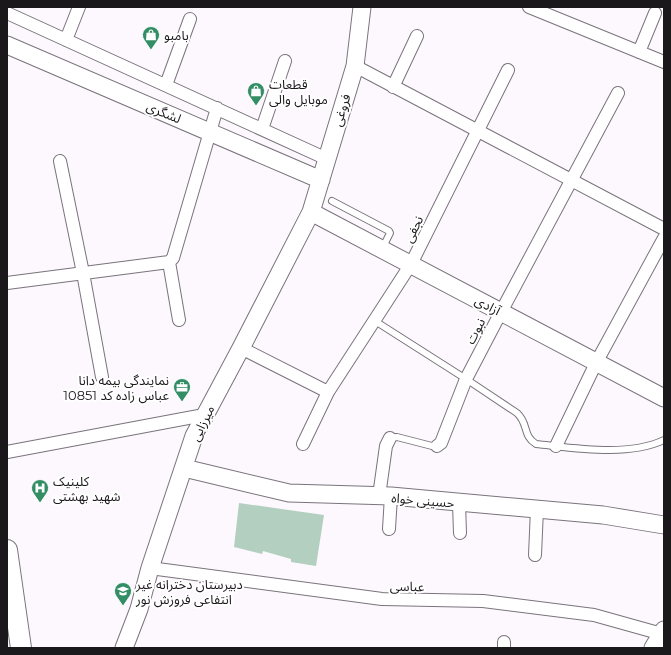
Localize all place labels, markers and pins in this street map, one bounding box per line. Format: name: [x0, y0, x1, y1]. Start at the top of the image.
shop icon: بامبو: [141, 25, 161, 50]
place label: بامبو: [164, 27, 189, 43]
place label: قطعات موبایل والی: [269, 76, 328, 108]
shop icon: قطعات موبایل والی: [246, 81, 266, 106]
place label: نمایندگی بیمه دانا عباس زاده کد 10851: [63, 372, 169, 404]
office icon: نمایندگی بیمه دانا عباس زاده کد 10851: [172, 377, 192, 402]
place label: کلینیک شهید بهشتی: [53, 473, 121, 505]
hospital icon: کلینیک شهید بهشتی: [30, 478, 50, 503]
place label: دبیرستان دخترانه غیر انتفاعی فروزش نور: [135, 576, 243, 608]
school or university icon: دبیرستان دخترانه غیر انتفاعی فروزش نور: [113, 581, 133, 606]

